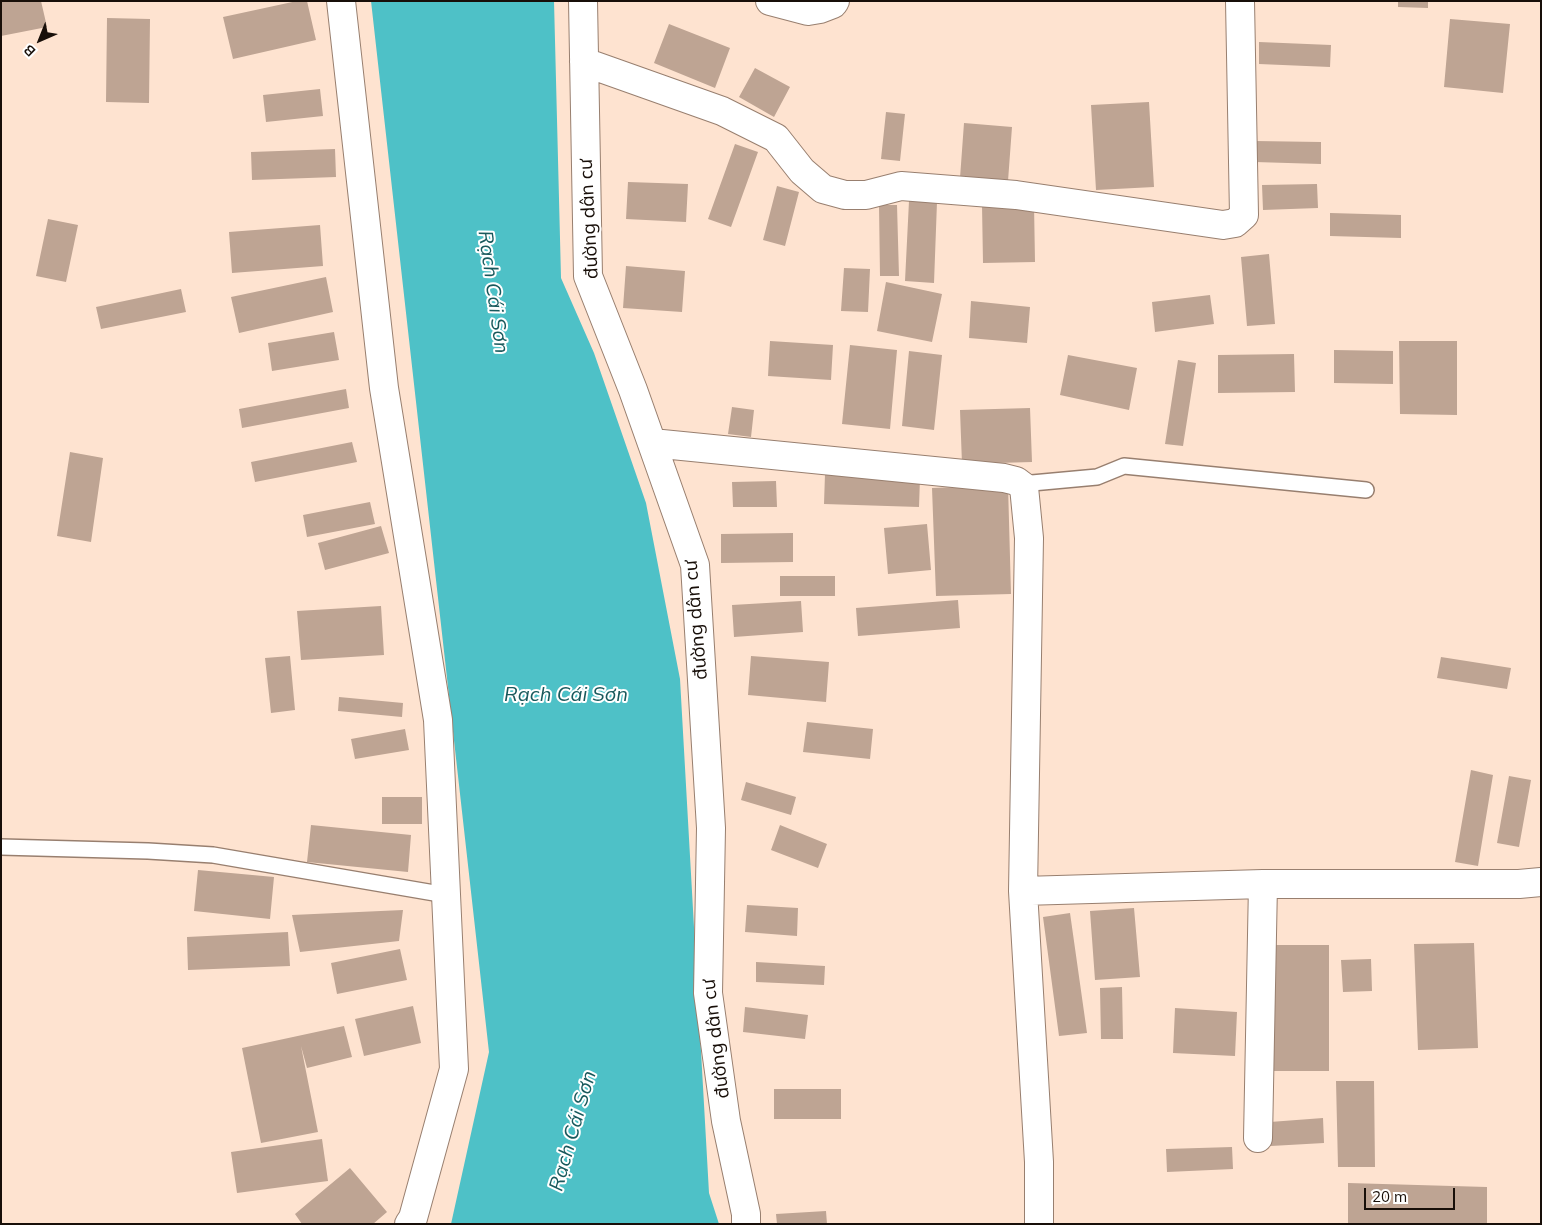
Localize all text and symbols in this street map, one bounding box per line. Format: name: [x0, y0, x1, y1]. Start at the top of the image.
north arrow: [15, 15, 65, 65]
text: B: [20, 41, 39, 61]
street label: đường dân cư: [574, 158, 604, 280]
water label: Rạch Cái Sơn: [472, 229, 514, 355]
street label: đường dân cư: [679, 559, 713, 681]
water label: Rạch Cái Sơn: [504, 683, 628, 707]
street label: đường dân cư: [697, 978, 735, 1100]
water label: Rạch Cái Sơn: [544, 1068, 602, 1194]
scale bar: [1367, 1178, 1458, 1210]
text: 20 m: [1372, 1187, 1407, 1206]

